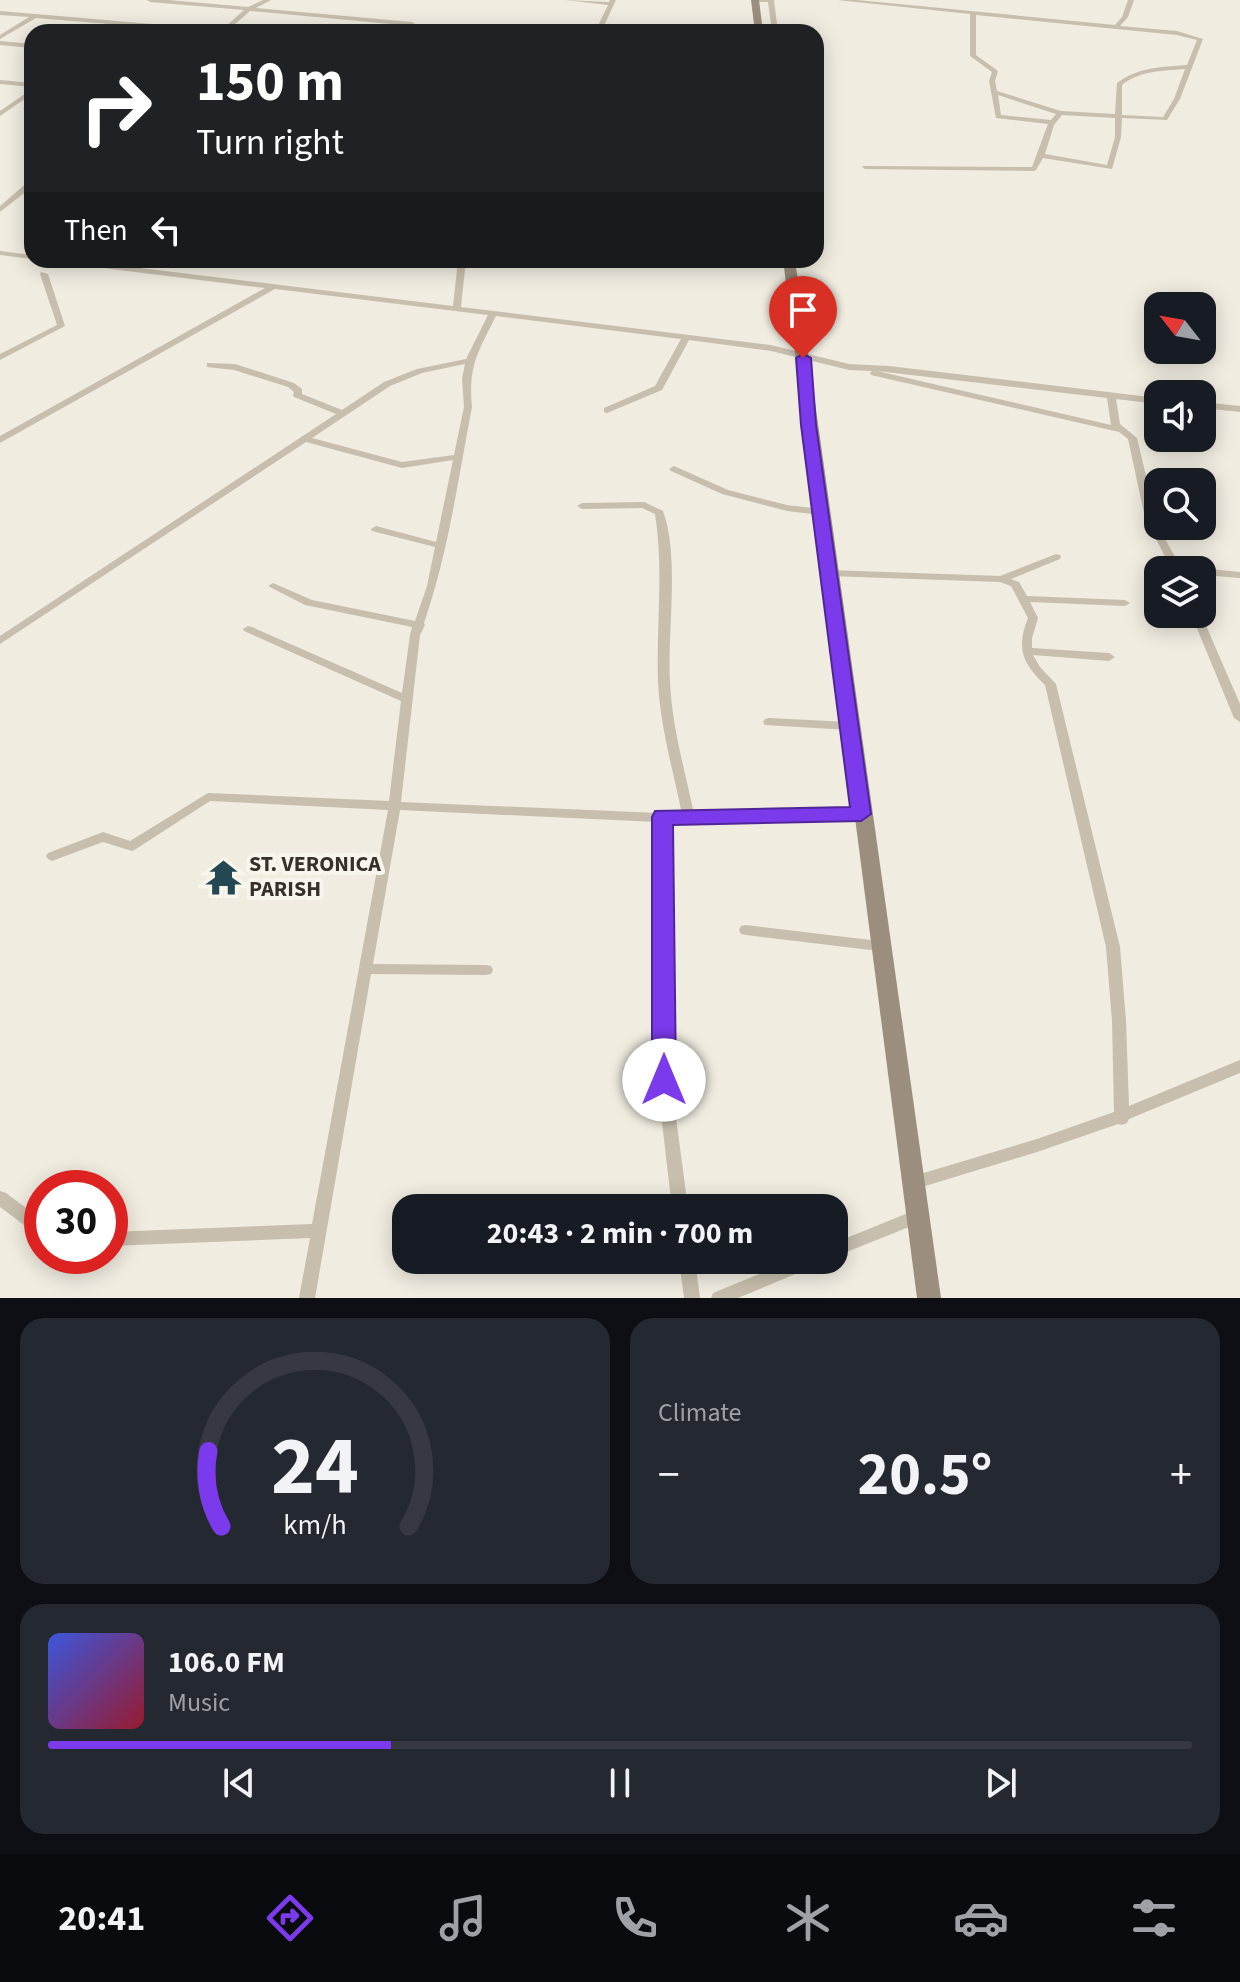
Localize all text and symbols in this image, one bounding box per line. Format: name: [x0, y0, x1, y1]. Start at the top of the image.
text: 150 m: [196, 43, 344, 122]
icon: right: [64, 56, 168, 160]
text: Turn right: [196, 117, 344, 168]
icon: left: [144, 208, 188, 252]
text: Then: [64, 209, 128, 252]
pin: [769, 276, 837, 358]
icon: arrive: [781, 288, 825, 332]
north arrow: [1144, 292, 1216, 364]
map controls: [1144, 292, 1216, 628]
button: sound: [1144, 380, 1216, 452]
button: search: [1144, 468, 1216, 540]
button: layers: [1144, 556, 1216, 628]
place label: ST. VERONICA PARISH: [249, 848, 381, 905]
temple icon: ST. VERONICA PARISH: [204, 858, 242, 896]
position arrow: [622, 1038, 706, 1122]
speed limit sign: 30: [24, 1170, 128, 1274]
text: 20:43 · 2 min · 700 m: [487, 1212, 753, 1255]
text: Climate: [658, 1394, 742, 1431]
text: 24: [271, 1408, 359, 1526]
text: 20.5°: [858, 1433, 992, 1518]
text: −: [658, 1444, 680, 1507]
text: +: [1170, 1444, 1192, 1507]
text: km/h: [283, 1505, 347, 1545]
text: 106.0 FM: [168, 1641, 285, 1684]
text: Music: [168, 1684, 230, 1721]
icon: previous: [217, 1761, 261, 1805]
icon: pause: [598, 1761, 642, 1805]
icon: next: [979, 1761, 1023, 1805]
icon: directions: [262, 1890, 318, 1946]
icon: music: [435, 1890, 491, 1946]
icon: phone: [607, 1890, 663, 1946]
icon: climate: [780, 1890, 836, 1946]
icon: car: [953, 1890, 1009, 1946]
icon: filters: [1126, 1890, 1182, 1946]
text: 20:41: [58, 1893, 145, 1944]

